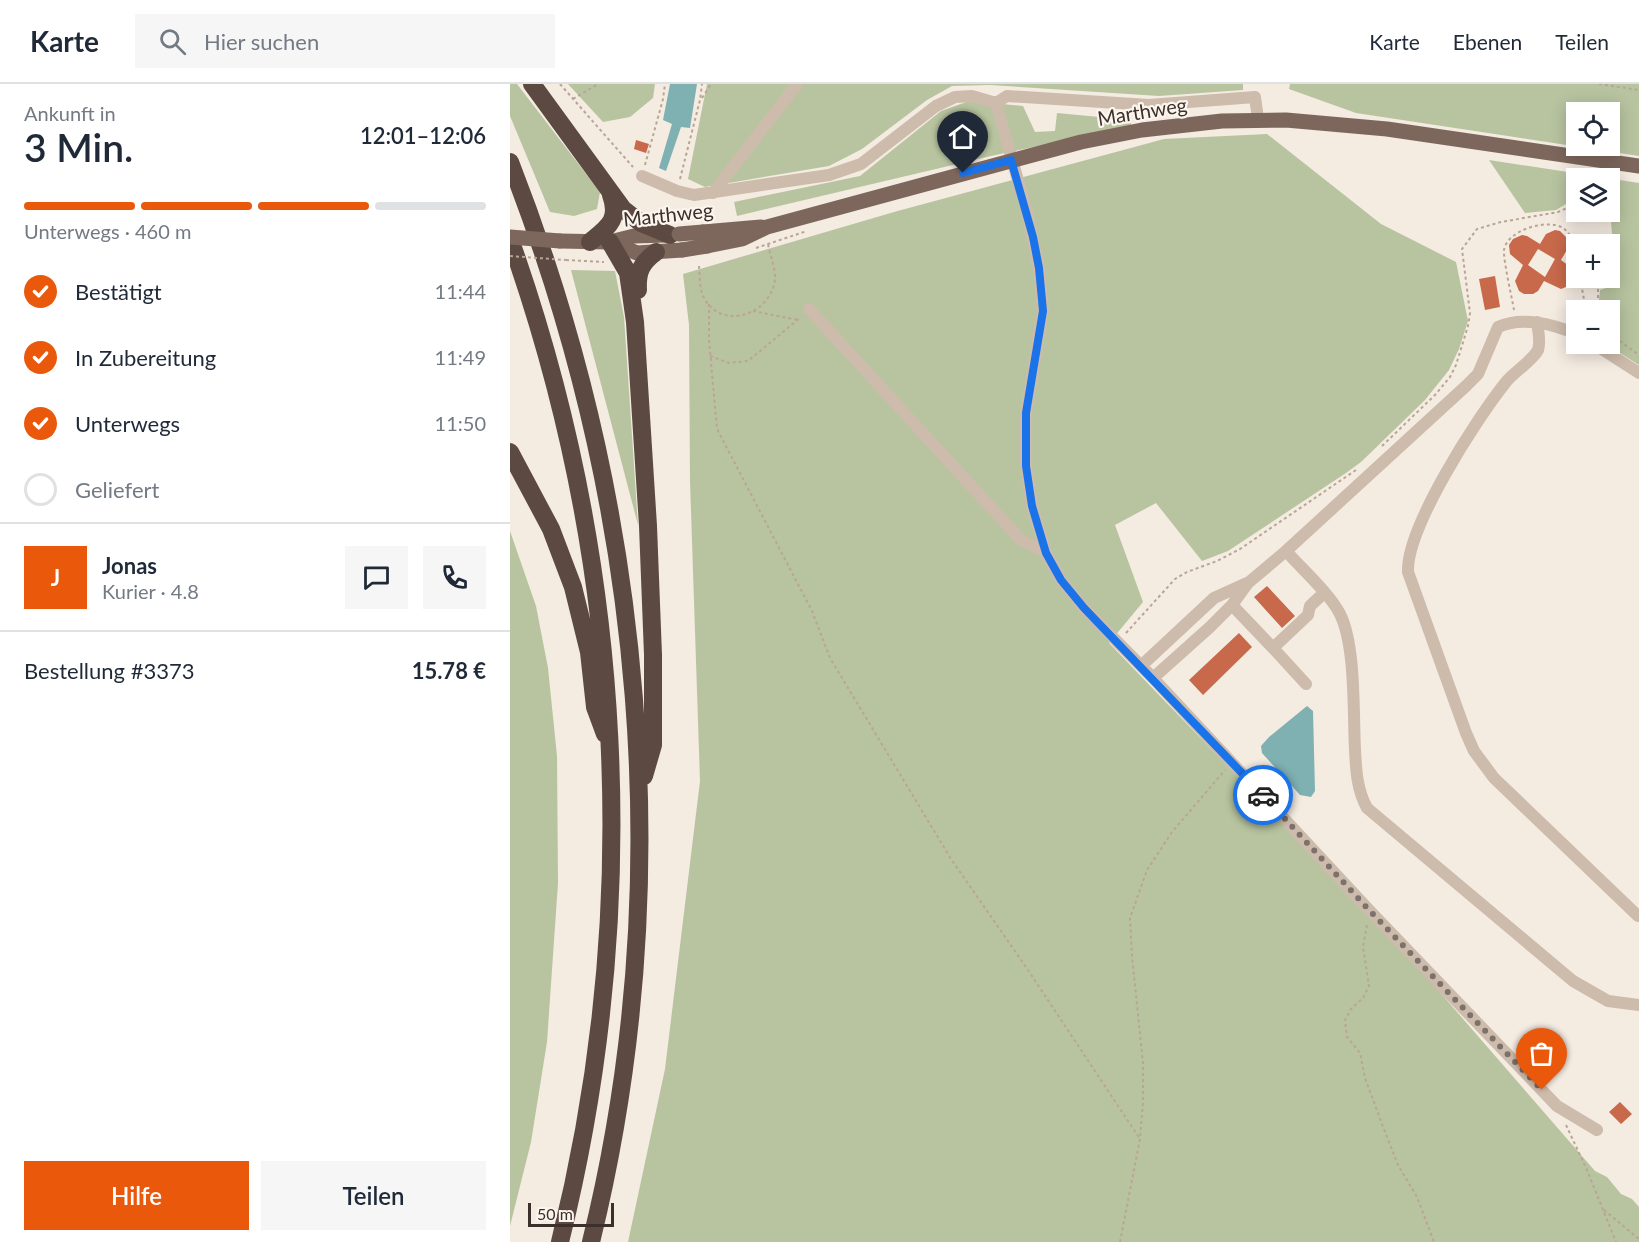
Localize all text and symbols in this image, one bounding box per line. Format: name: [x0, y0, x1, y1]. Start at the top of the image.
search box: [135, 14, 555, 68]
text: Karte: [30, 24, 99, 58]
icon: search: [156, 25, 189, 58]
text: Hier suchen: [204, 28, 319, 55]
text: Karte: [1369, 29, 1420, 54]
text: Ebenen: [1453, 29, 1522, 54]
text: Teilen: [1555, 29, 1609, 54]
street label: Marthweg: [1096, 92, 1188, 130]
text: Ankunft in: [24, 101, 116, 125]
map controls: [1566, 102, 1620, 354]
button: locate: [1566, 102, 1620, 156]
pin: [937, 111, 988, 173]
icon: home: [946, 120, 979, 153]
text: 12:01–12:06: [360, 122, 486, 149]
text: 3 Min.: [24, 124, 133, 170]
button: layers: [1566, 168, 1620, 222]
street label: Marthweg: [622, 197, 714, 231]
text: Unterwegs · 460 m: [24, 219, 191, 243]
button: +: [1566, 234, 1620, 288]
icon: check: [24, 275, 57, 308]
text: Bestätigt: [75, 278, 162, 305]
text: 11:44: [435, 279, 486, 303]
button: −: [1566, 300, 1620, 354]
icon: check: [24, 341, 57, 374]
text: In Zubereitung: [75, 344, 216, 371]
text: 11:49: [435, 345, 486, 369]
icon: check: [24, 407, 57, 440]
text: Unterwegs: [75, 410, 180, 437]
text: 11:50: [435, 411, 486, 435]
text: Geliefert: [75, 476, 159, 503]
button: chat: [345, 546, 408, 609]
button: phone: [423, 546, 486, 609]
text: Jonas: [102, 552, 157, 579]
text: J: [51, 564, 60, 591]
text: Kurier · 4.8: [102, 579, 199, 603]
text: Bestellung #3373: [24, 657, 194, 684]
text: 15.78 €: [412, 657, 486, 684]
courier: [1233, 765, 1293, 825]
icon: car: [1247, 779, 1280, 812]
pin: [1516, 1028, 1567, 1090]
icon: bag: [1525, 1037, 1558, 1070]
button: Hilfe: [24, 1161, 249, 1230]
button: Teilen: [261, 1161, 486, 1230]
scale bar: [528, 1200, 614, 1228]
text: 50 m: [537, 1204, 573, 1223]

